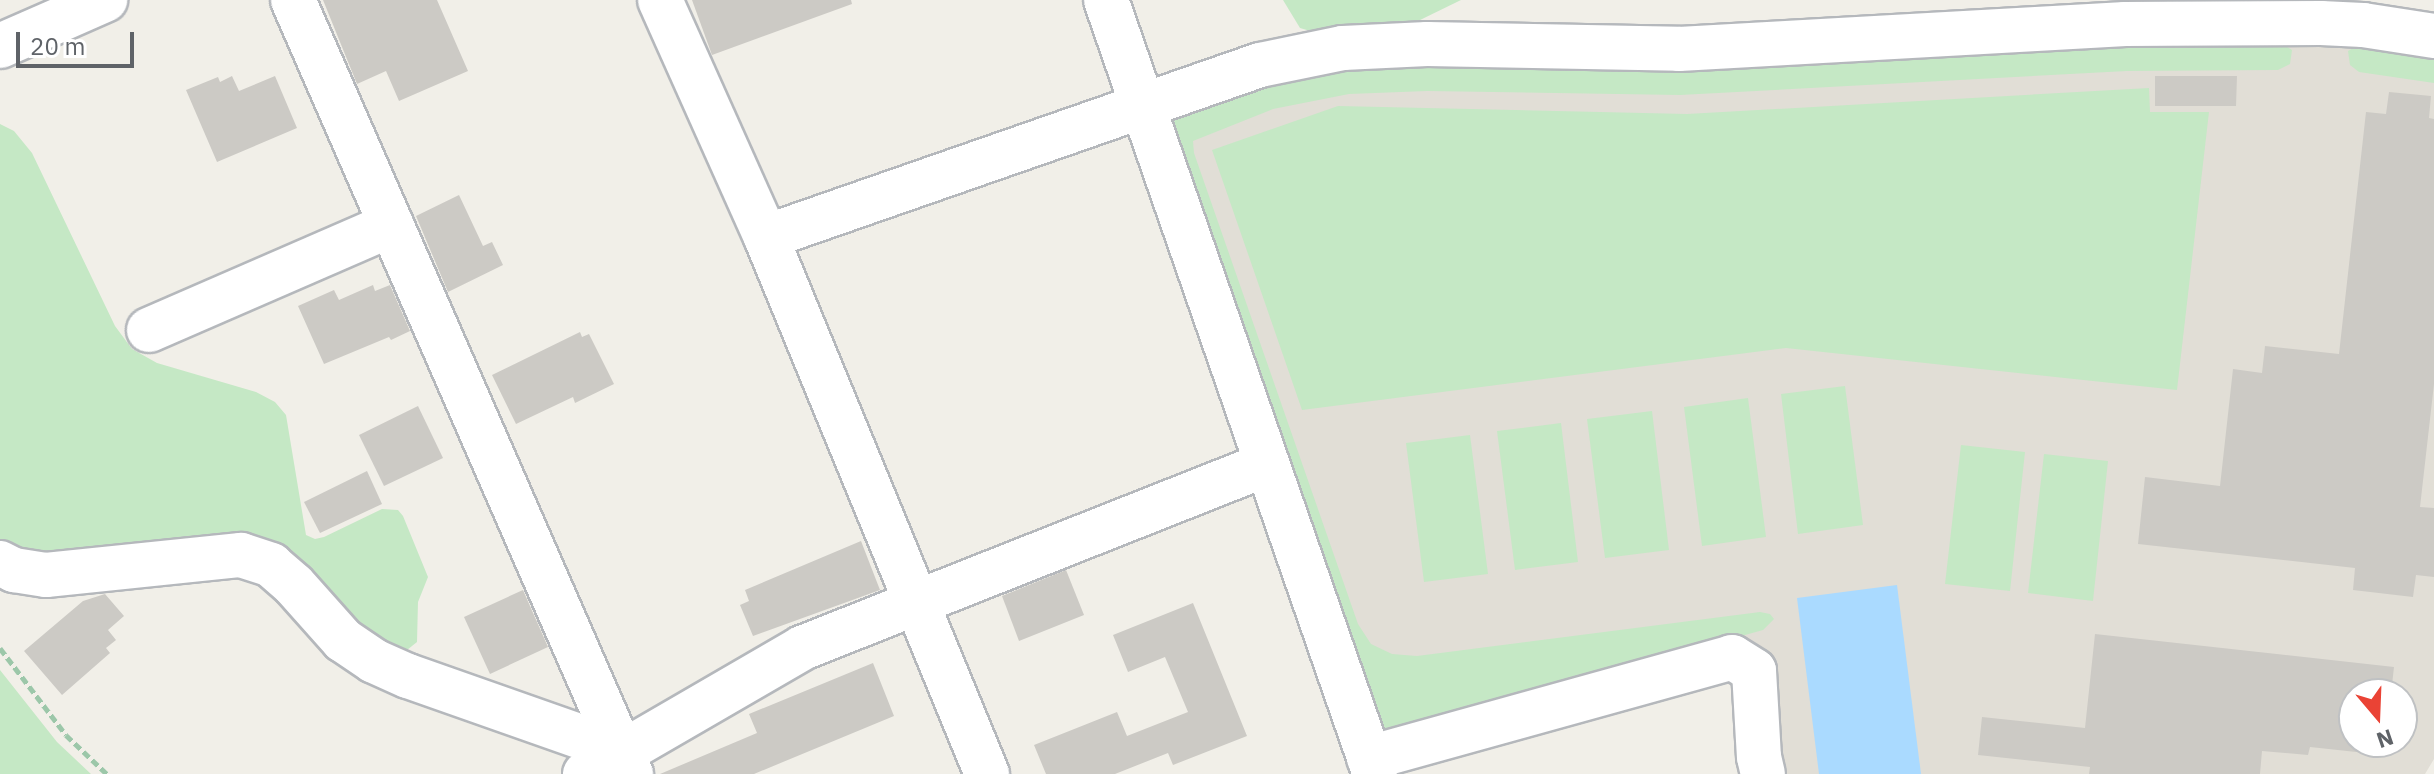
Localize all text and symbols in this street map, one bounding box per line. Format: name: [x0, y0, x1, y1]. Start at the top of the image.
scale bar: [20, 16, 138, 66]
text: 20 m: [30, 30, 85, 62]
north arrow: [2338, 678, 2418, 758]
text: N: [2373, 723, 2398, 756]

